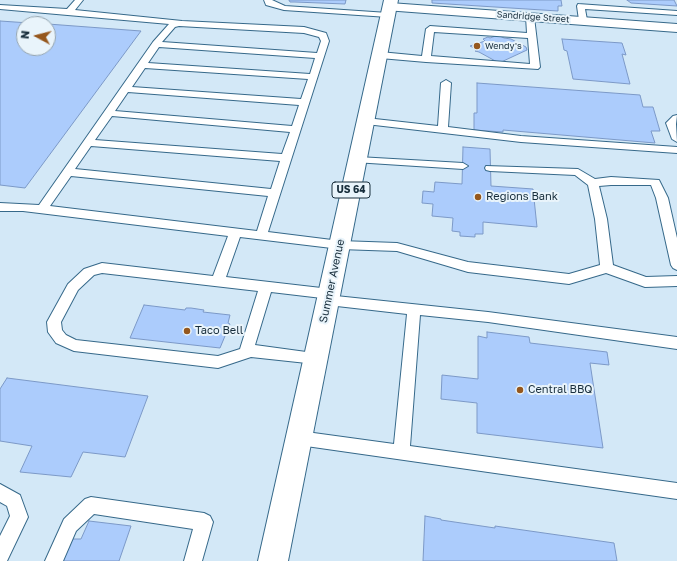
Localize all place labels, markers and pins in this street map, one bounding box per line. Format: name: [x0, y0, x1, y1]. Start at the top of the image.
marker: Wendy's: [472, 41, 482, 51]
place label: Wendy's: [485, 41, 522, 51]
place label: Regions Bank: [486, 190, 558, 204]
marker: Regions Bank: [473, 192, 483, 202]
place label: Taco Bell: [195, 324, 243, 338]
marker: Taco Bell: [182, 326, 192, 336]
place label: Central BBQ: [528, 383, 592, 397]
marker: Central BBQ: [515, 385, 525, 395]

